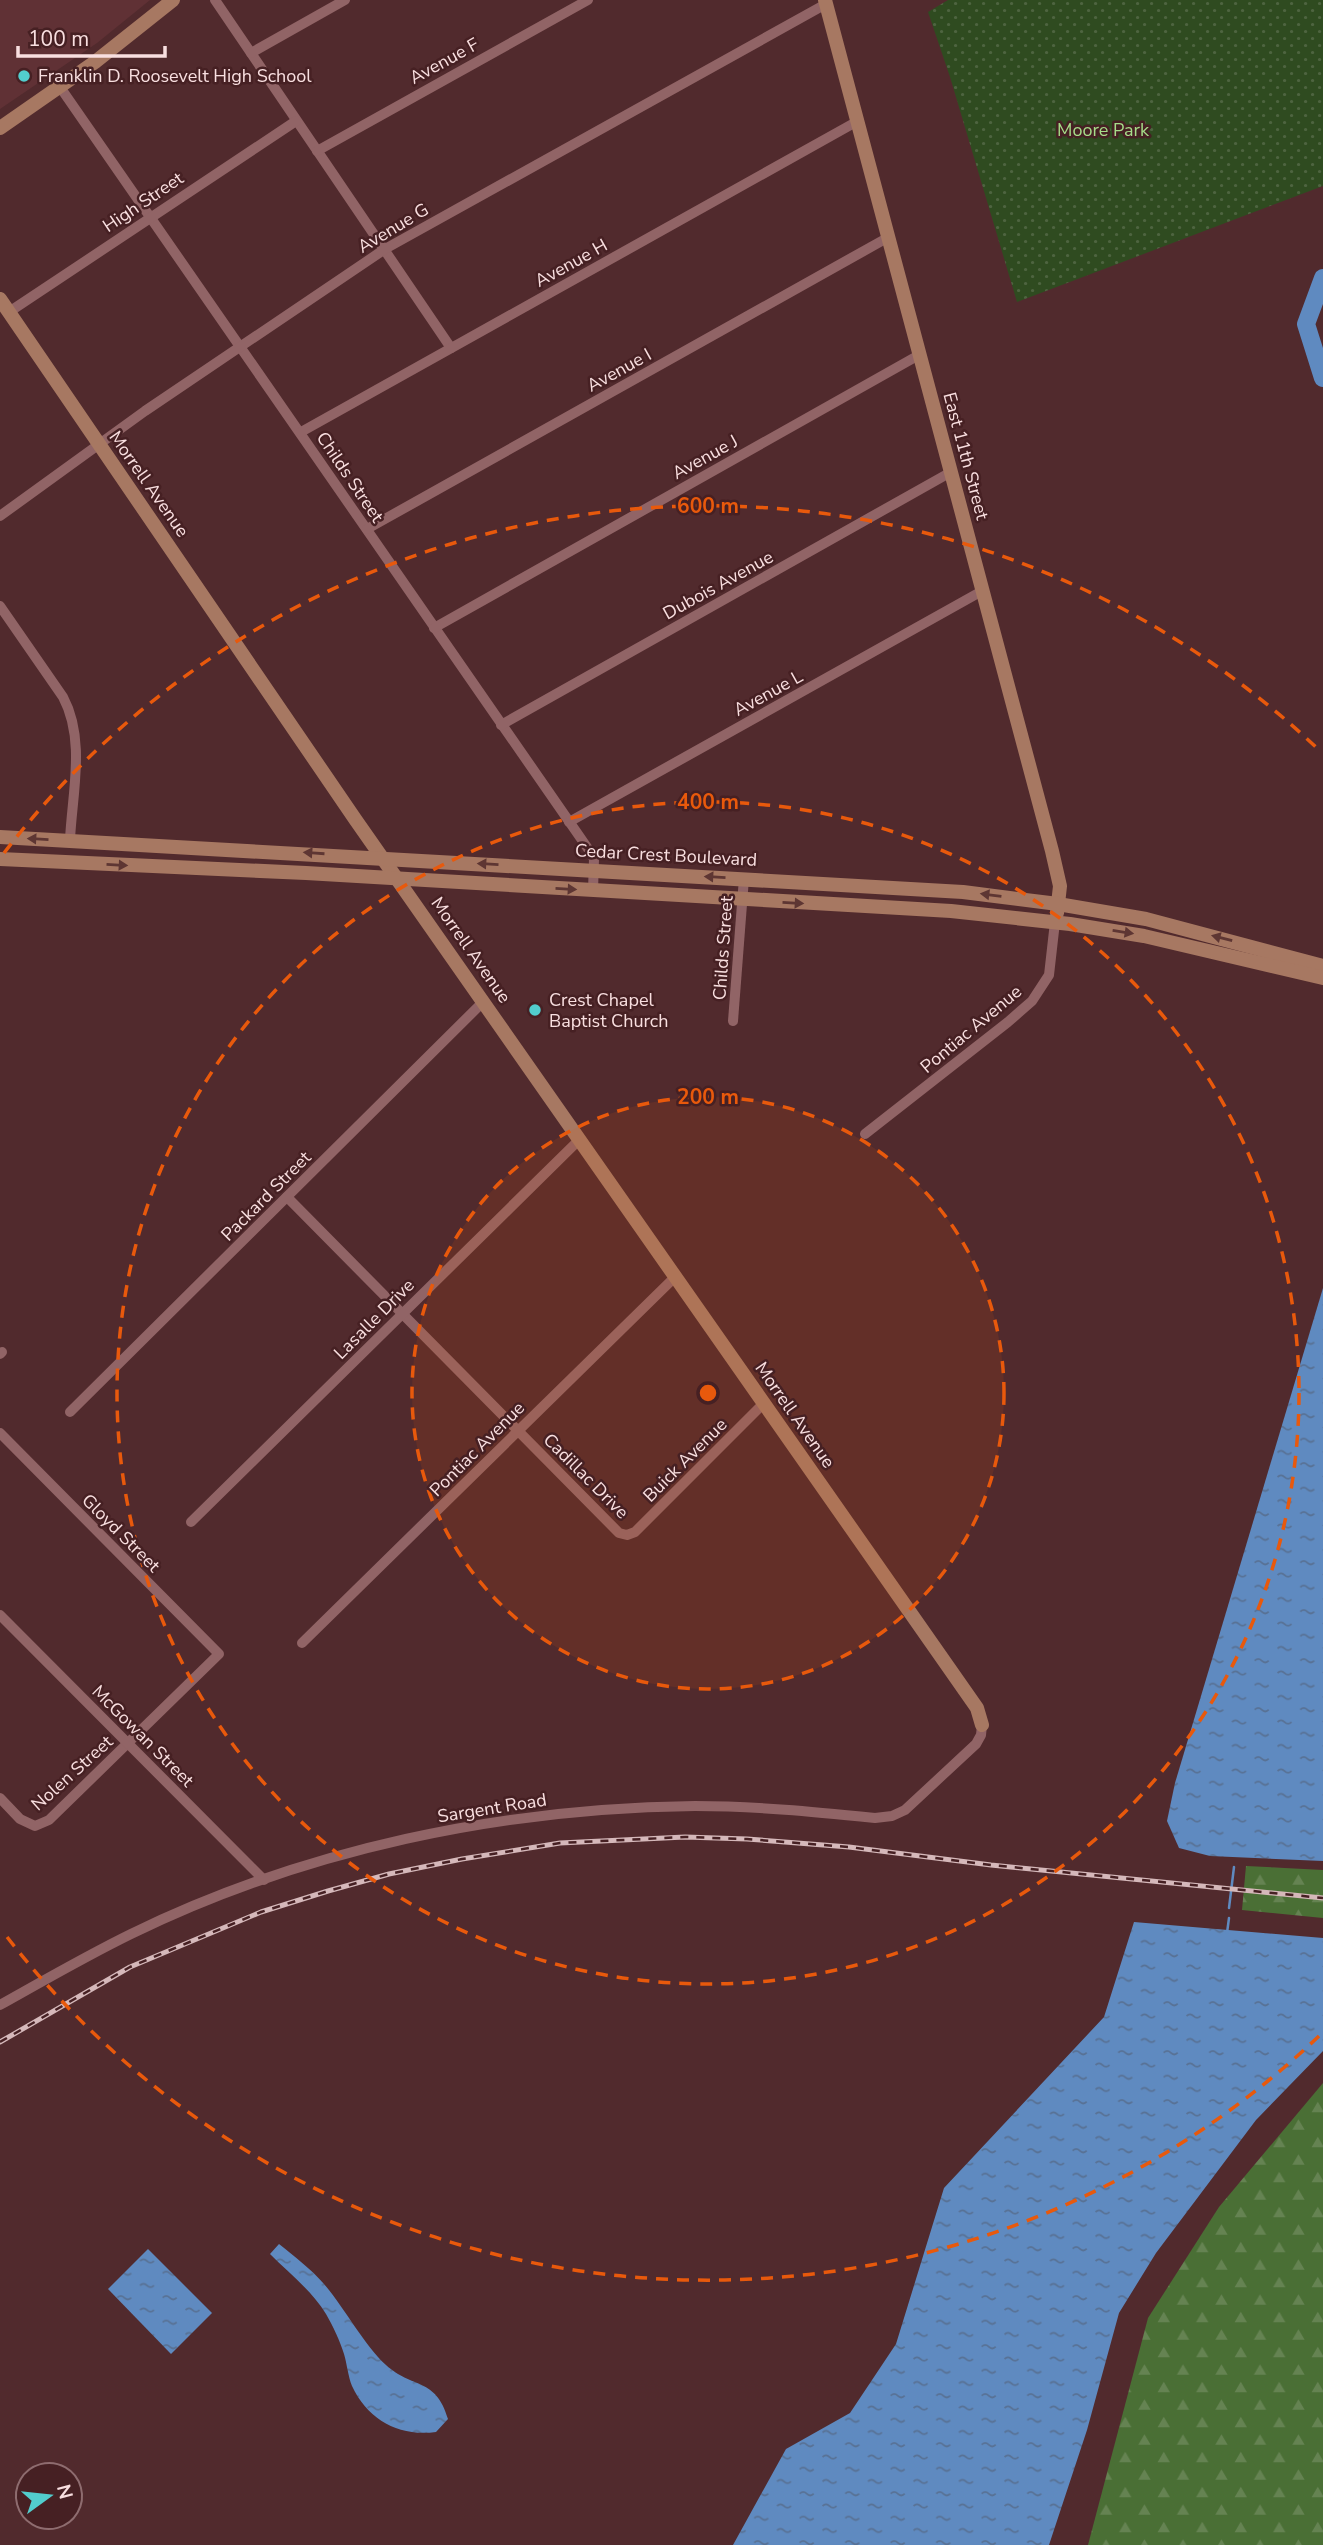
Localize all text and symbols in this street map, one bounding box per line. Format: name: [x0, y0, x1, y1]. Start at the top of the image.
scale bar: [18, 14, 164, 58]
text: 100 m: [28, 25, 89, 53]
street label: Avenue F: [405, 32, 483, 90]
place label: Franklin D. Roosevelt High School: [38, 64, 312, 88]
marker: Franklin D. Roosevelt High School: [16, 68, 32, 84]
park label: Moore Park: [1057, 118, 1150, 142]
street label: High Street: [98, 166, 189, 238]
street label: Avenue G: [353, 197, 433, 259]
street label: Avenue H: [530, 233, 612, 293]
street label: Avenue I: [582, 342, 656, 398]
street label: East 11th Street: [937, 390, 995, 523]
street label: Morrell Avenue: [104, 426, 194, 542]
street label: Childs Street: [311, 427, 390, 528]
street label: Avenue J: [668, 429, 742, 485]
text: 600 m: [677, 492, 739, 520]
street label: Dubois Avenue: [659, 545, 777, 625]
street label: Avenue L: [729, 664, 807, 722]
text: 400 m: [677, 788, 739, 816]
one-way arrow: [27, 833, 49, 844]
street label: Cedar Crest Boulevard: [574, 838, 758, 872]
one-way arrow: [303, 847, 325, 858]
one-way arrow: [476, 858, 498, 869]
one-way arrow: [106, 860, 128, 871]
one-way arrow: [704, 871, 726, 882]
one-way arrow: [555, 884, 577, 895]
one-way arrow: [979, 890, 1001, 901]
street label: Morrell Avenue: [426, 892, 516, 1008]
street label: Childs Street: [707, 894, 739, 1001]
one-way arrow: [782, 897, 804, 908]
one-way arrow: [1112, 927, 1134, 938]
one-way arrow: [1211, 932, 1233, 943]
street label: Pontiac Avenue: [915, 979, 1027, 1079]
place label: Crest Chapel Baptist Church: [549, 988, 668, 1033]
marker: Crest Chapel Baptist Church: [527, 1002, 543, 1018]
text: 200 m: [677, 1083, 739, 1111]
street label: Packard Street: [216, 1145, 317, 1246]
street label: Lasalle Drive: [328, 1273, 420, 1365]
street label: Morrell Avenue: [750, 1357, 840, 1473]
centre of rings: [696, 1381, 720, 1405]
street label: Pontiac Avenue: [424, 1396, 530, 1502]
street label: Buick Avenue: [638, 1413, 732, 1507]
street label: Cadillac Drive: [538, 1428, 634, 1524]
street label: Gloyd Street: [77, 1489, 166, 1578]
street label: McGowan Street: [87, 1680, 200, 1793]
street label: Nolen Street: [26, 1729, 118, 1816]
street label: Sargent Road: [436, 1788, 548, 1828]
north arrow: [14, 2461, 84, 2531]
text: N: [50, 2482, 79, 2502]

